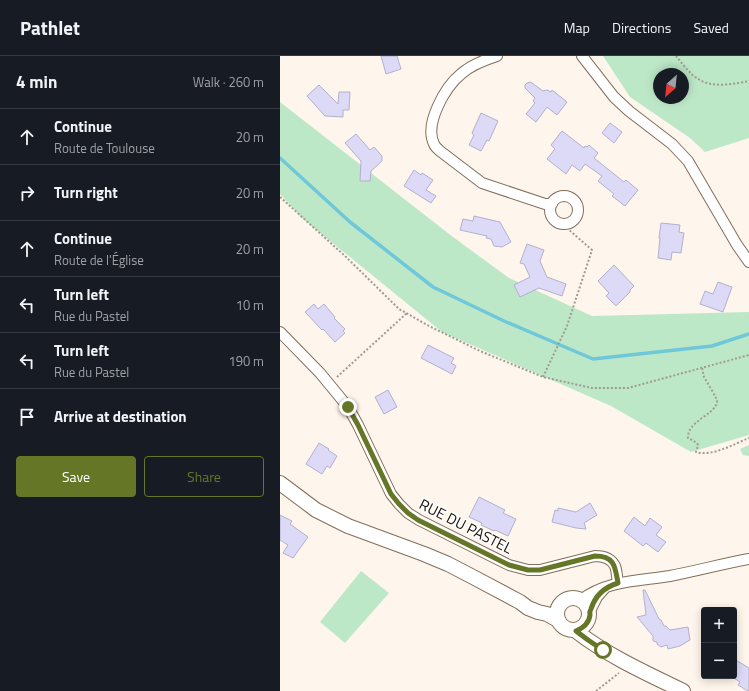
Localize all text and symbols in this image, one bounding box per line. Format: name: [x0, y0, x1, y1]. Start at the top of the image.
text: Pathlet: [20, 13, 80, 42]
text: Map: [564, 17, 590, 38]
text: Directions: [612, 17, 671, 38]
text: Saved: [693, 17, 729, 38]
north arrow: [653, 68, 689, 104]
text: 4 min: [16, 69, 57, 95]
text: Walk · 260 m: [193, 72, 264, 92]
text: Continue: [54, 115, 112, 138]
icon: ahead: [16, 126, 38, 148]
text: 20 m: [236, 127, 264, 147]
text: Route de Toulouse: [54, 138, 155, 158]
text: Turn right: [54, 181, 118, 204]
icon: right: [16, 182, 38, 204]
text: 20 m: [236, 183, 264, 203]
text: Continue: [54, 227, 112, 250]
icon: ahead: [16, 238, 38, 260]
text: 20 m: [236, 239, 264, 259]
text: Route de l'Église: [54, 250, 144, 270]
text: Turn left: [54, 283, 109, 306]
icon: left: [16, 294, 38, 316]
text: 10 m: [236, 295, 264, 315]
text: Rue du Pastel: [54, 306, 129, 326]
text: Turn left: [54, 339, 109, 362]
icon: left: [16, 350, 38, 372]
text: 190 m: [228, 351, 264, 371]
text: Rue du Pastel: [54, 362, 129, 382]
route end: [339, 398, 357, 416]
text: Arrive at destination: [54, 405, 187, 428]
icon: arrive: [16, 406, 38, 428]
button: Save: [16, 456, 136, 497]
button: Share: [144, 456, 264, 497]
street label: RUE DU PASTEL: [415, 493, 517, 559]
map controls: [701, 607, 737, 679]
button: +: [701, 607, 737, 643]
route start: [594, 641, 612, 659]
button: −: [701, 643, 737, 679]

